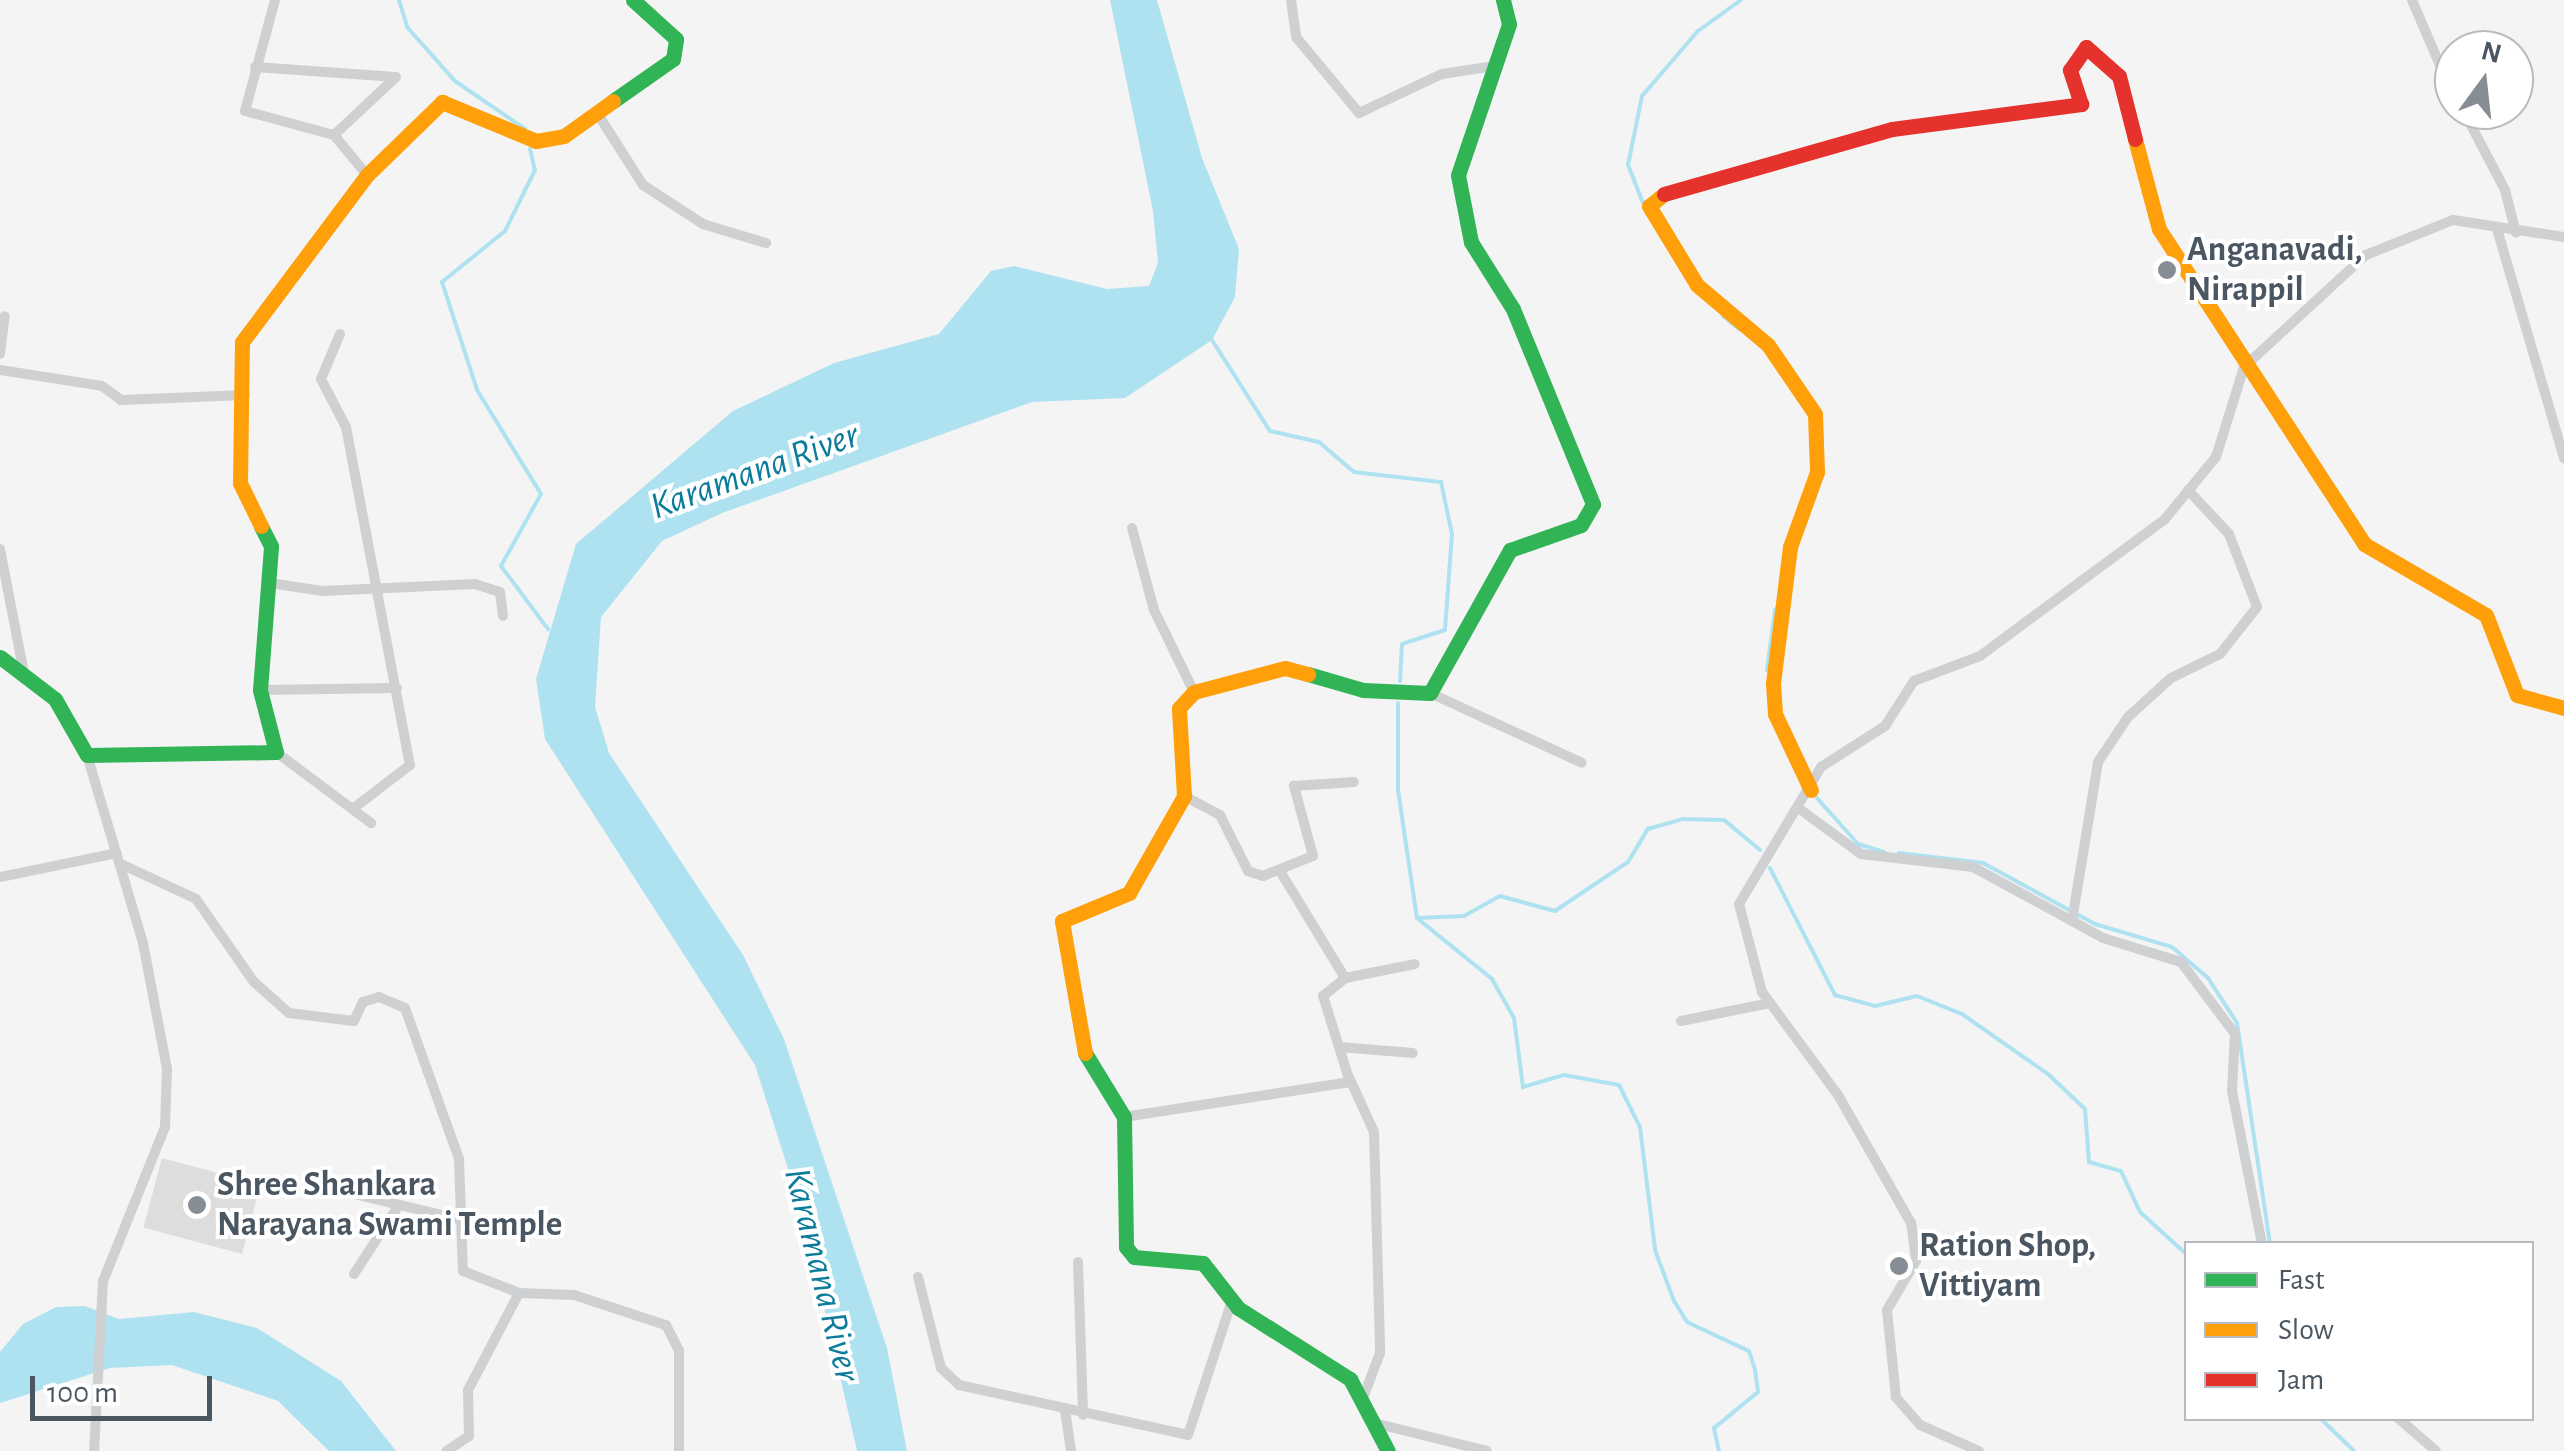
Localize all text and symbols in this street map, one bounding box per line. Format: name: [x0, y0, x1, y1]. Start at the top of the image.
north arrow: [2434, 30, 2534, 130]
text: N: [2478, 37, 2504, 69]
place label: Anganavadi, Nirappil: [2187, 229, 2363, 311]
marker: Anganavadi, Nirappil: [2156, 259, 2178, 281]
water label: Karamana River: [645, 413, 865, 531]
water label: Karamana River: [772, 1163, 870, 1387]
place label: Shree Shankara Narayana Swami Temple: [217, 1164, 562, 1246]
marker: Shree Shankara Narayana Swami Temple: [186, 1194, 208, 1216]
place label: Ration Shop, Vittiyam: [1919, 1225, 2096, 1307]
legend: [2184, 1241, 2534, 1421]
marker: Ration Shop, Vittiyam: [1888, 1255, 1910, 1277]
text: Fast: [2278, 1265, 2325, 1295]
text: Slow: [2278, 1315, 2334, 1345]
scale bar: [35, 1356, 218, 1418]
text: Jam: [2278, 1365, 2324, 1395]
text: 100 m: [47, 1378, 118, 1408]

